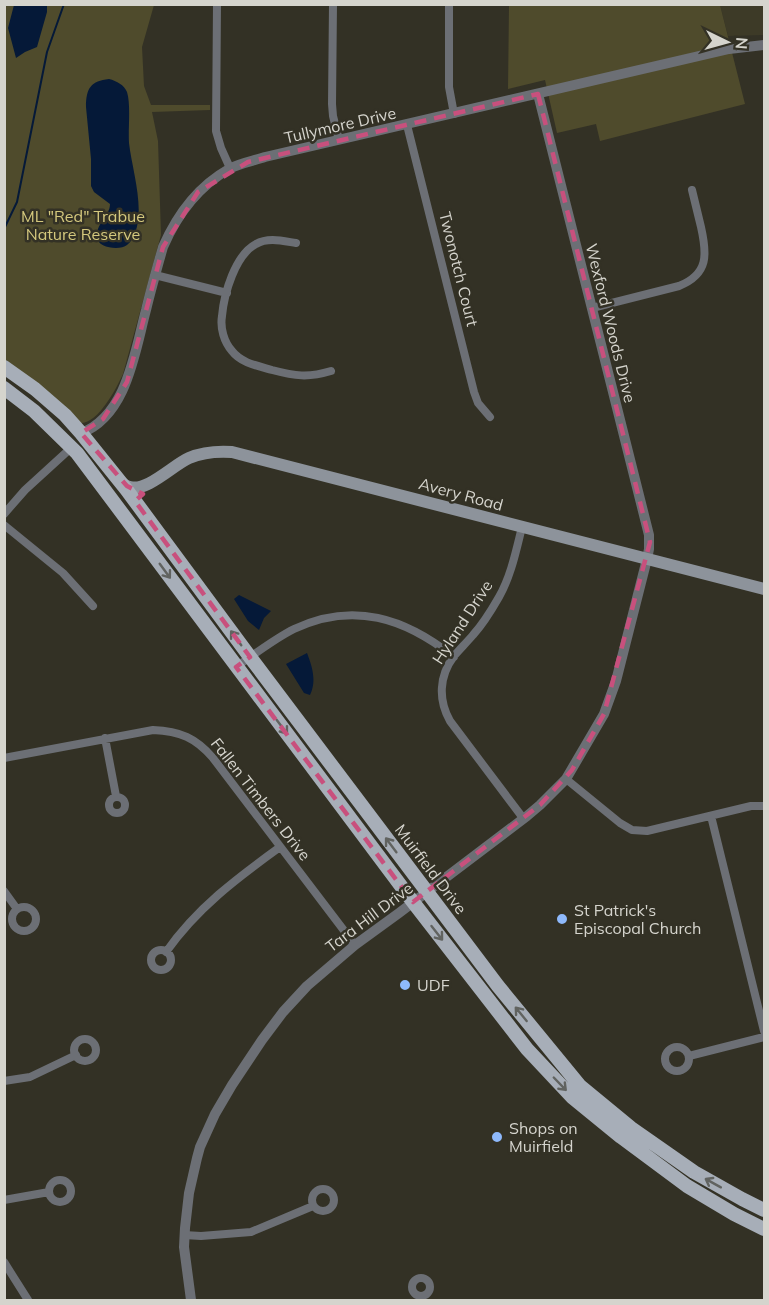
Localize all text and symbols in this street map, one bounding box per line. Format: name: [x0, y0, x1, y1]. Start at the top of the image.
north arrow: [697, 12, 757, 72]
text: N: [731, 36, 752, 50]
street label: Tullymore Drive: [282, 102, 398, 148]
park label: ML "Red" Trabue Nature Reserve: [21, 206, 145, 244]
street label: Twonotch Court: [435, 210, 483, 329]
street label: Wexford Woods Drive: [582, 241, 640, 405]
street label: Avery Road: [417, 473, 505, 515]
one-way arrow: [159, 562, 172, 578]
street label: Hyland Drive: [427, 576, 497, 668]
one-way arrow: [230, 631, 243, 647]
one-way arrow: [275, 719, 288, 735]
street label: Fallen Timbers Drive: [207, 734, 315, 864]
street label: Muirfield Drive: [391, 820, 471, 918]
one-way arrow: [385, 837, 398, 853]
street label: Tara Hill Drive: [321, 878, 417, 956]
place label: St Patrick's Episcopal Church: [574, 900, 701, 938]
marker: St Patrick's Episcopal Church: [555, 912, 569, 926]
one-way arrow: [431, 925, 444, 941]
place label: UDF: [417, 975, 450, 995]
marker: UDF: [398, 978, 412, 992]
one-way arrow: [514, 1006, 527, 1022]
one-way arrow: [553, 1077, 567, 1092]
place label: Shops on Muirfield: [509, 1118, 578, 1156]
marker: Shops on Muirfield: [490, 1130, 504, 1144]
one-way arrow: [705, 1177, 722, 1189]

